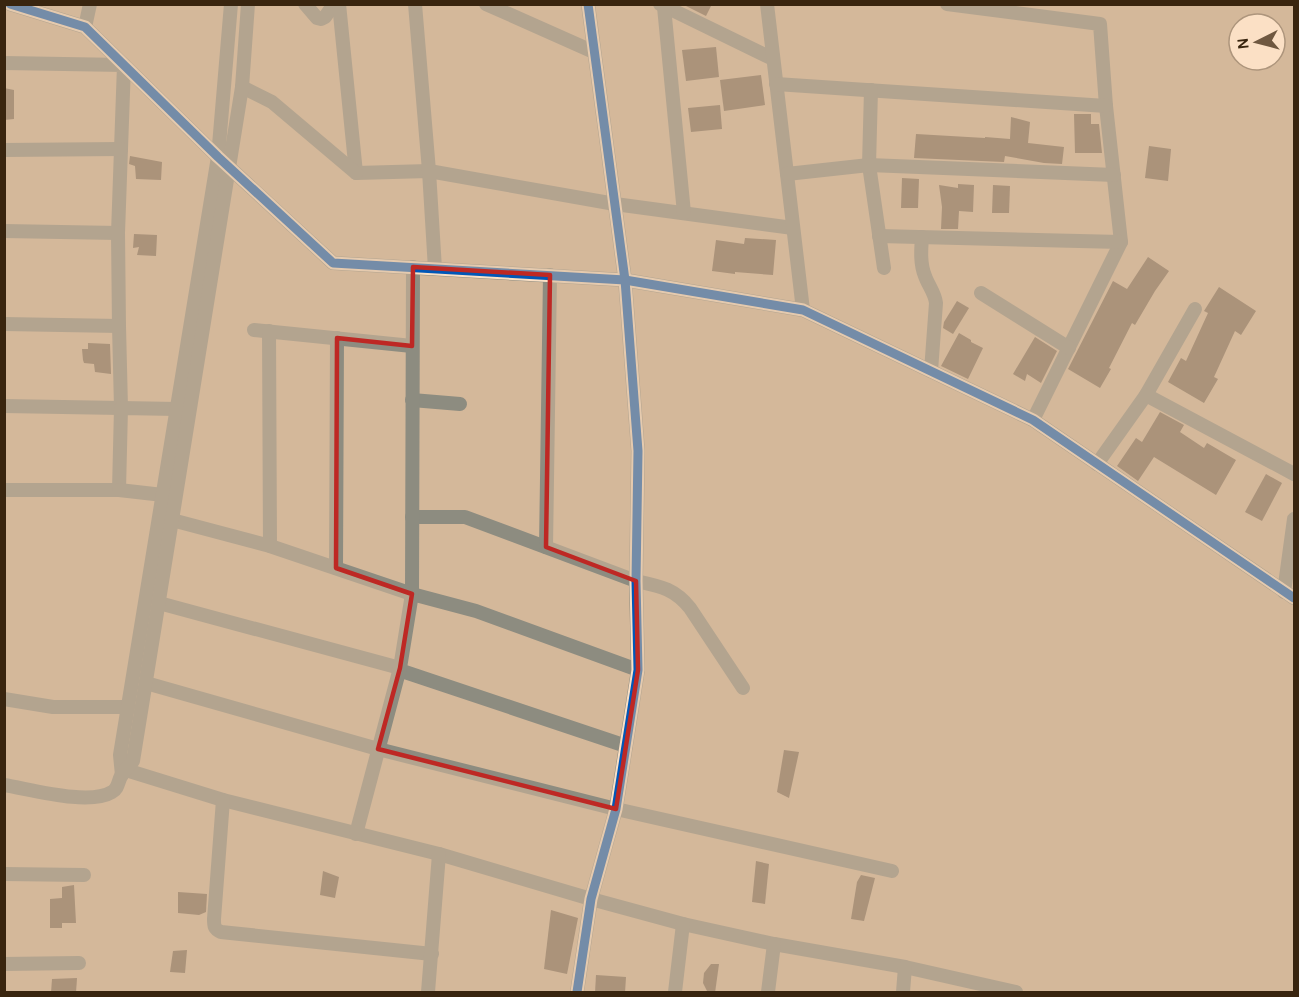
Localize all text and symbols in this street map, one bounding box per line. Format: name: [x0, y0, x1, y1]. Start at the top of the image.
north arrow: [1227, 12, 1287, 72]
text: N: [1233, 37, 1253, 50]

